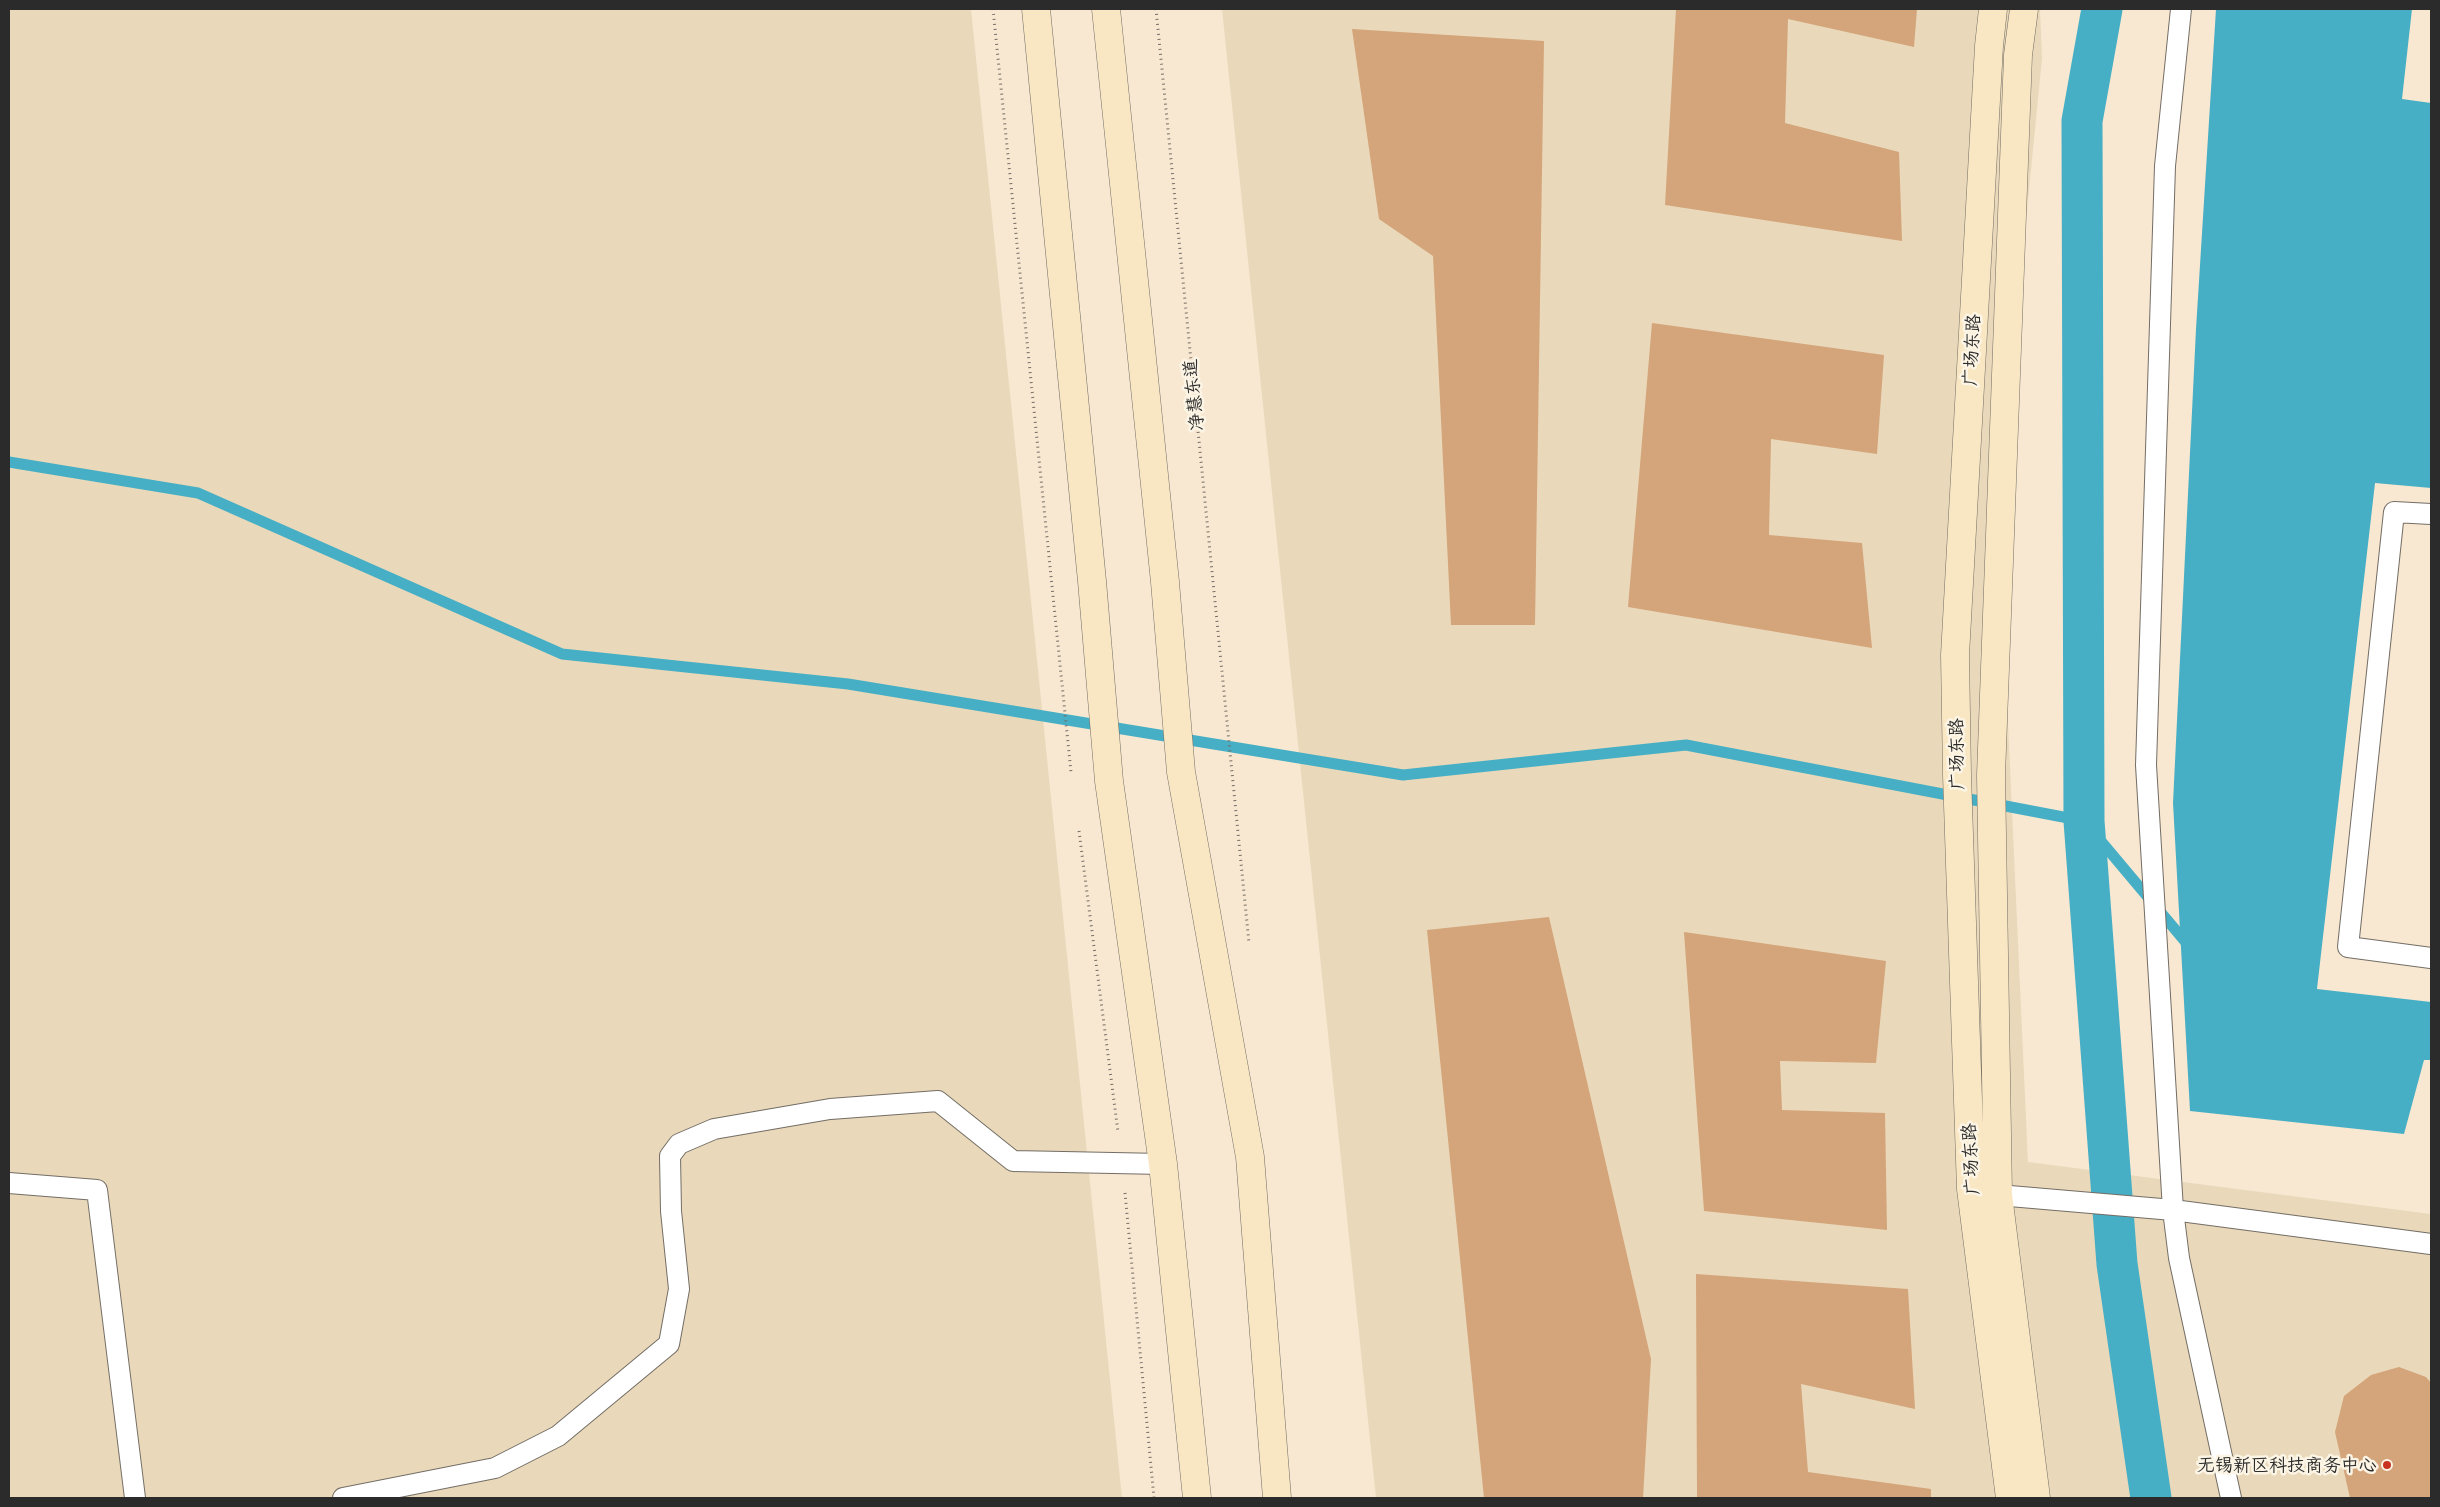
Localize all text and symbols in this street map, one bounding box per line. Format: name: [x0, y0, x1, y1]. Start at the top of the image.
street label: 广场东路: [1959, 313, 1985, 387]
street label: 净慧东道: [1179, 358, 1209, 432]
street label: 广场东路: [1946, 718, 1968, 790]
street label: 广场东路: [1958, 1122, 1984, 1196]
place label: 无锡新区科技商务中心: [2197, 1454, 2377, 1476]
marker: 无锡新区科技商务中心: [2381, 1459, 2393, 1471]

